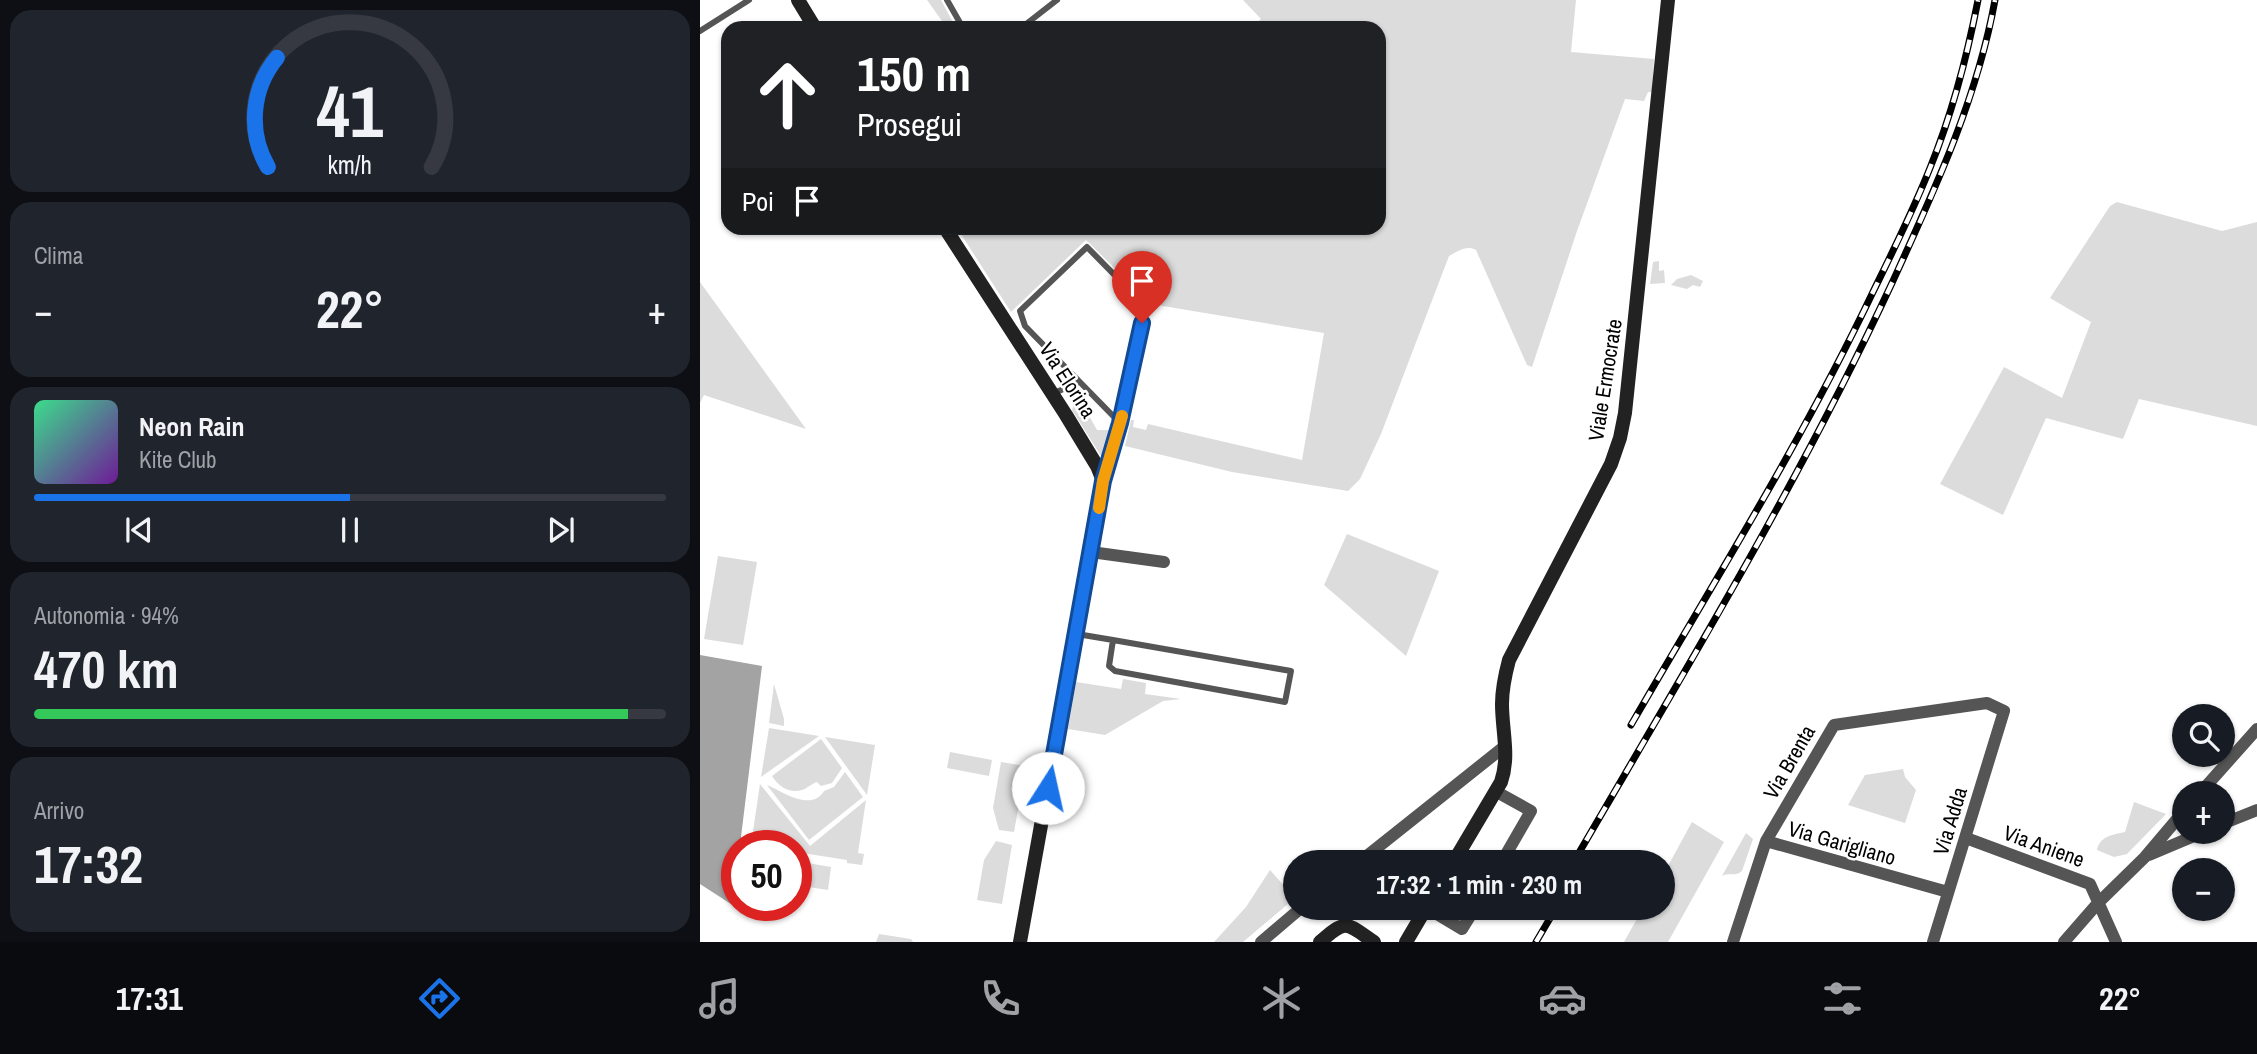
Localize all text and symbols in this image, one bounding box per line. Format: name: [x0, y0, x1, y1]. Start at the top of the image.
text: 150 m: [857, 40, 971, 106]
icon: ahead: [742, 49, 833, 140]
text: 41: [317, 62, 384, 160]
text: Prosegui: [857, 103, 962, 146]
text: km/h: [328, 148, 372, 182]
icon: arrive: [788, 182, 826, 220]
text: Poi: [742, 184, 774, 219]
text: Clima: [34, 240, 83, 271]
pin: [1112, 251, 1172, 323]
icon: arrive: [1123, 262, 1161, 300]
text: 22°: [316, 274, 384, 344]
text: −: [34, 285, 52, 336]
text: +: [648, 285, 666, 336]
street label: Viale Ermocrate: [1581, 317, 1629, 443]
street label: Via Elorina: [1033, 336, 1104, 424]
text: Neon Rain: [139, 409, 244, 444]
text: Kite Club: [139, 444, 217, 475]
icon: previous: [120, 511, 158, 549]
icon: pause: [331, 511, 369, 549]
icon: next: [542, 511, 580, 549]
text: Autonomia · 94%: [34, 600, 179, 631]
text: 470 km: [34, 634, 179, 704]
map controls: [2172, 704, 2235, 921]
button: search: [2172, 704, 2235, 767]
street label: Via Brenta: [1756, 719, 1822, 804]
position arrow: [1011, 751, 1085, 825]
button: +: [2172, 781, 2235, 844]
street label: Via Adda: [1926, 783, 1974, 859]
text: Arrivo: [34, 795, 84, 826]
street label: Via Garigliano: [1785, 814, 1899, 872]
street label: Via Aniene: [2000, 818, 2088, 874]
text: 17:32: [34, 829, 143, 899]
speed limit sign: 50: [721, 830, 812, 921]
button: −: [2172, 858, 2235, 921]
text: 17:32 · 1 min · 230 m: [1376, 867, 1582, 902]
icon: directions: [415, 974, 464, 1023]
icon: music: [695, 974, 744, 1023]
icon: phone: [976, 974, 1025, 1023]
icon: climate: [1257, 974, 1306, 1023]
icon: car: [1538, 974, 1587, 1023]
icon: filters: [1818, 974, 1867, 1023]
text: 17:31: [116, 977, 183, 1020]
text: 22°: [2099, 977, 2141, 1020]

